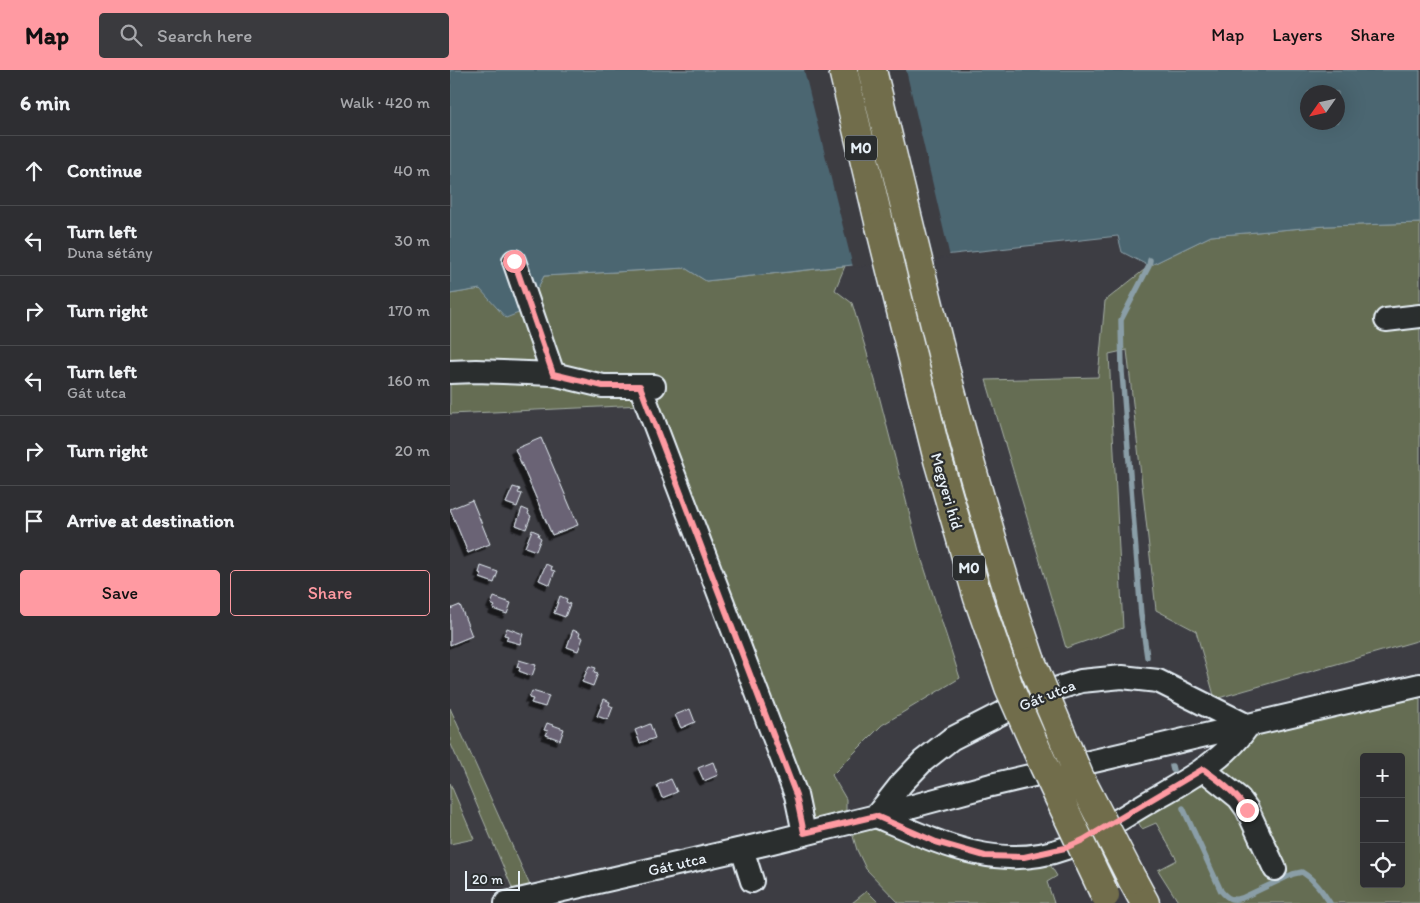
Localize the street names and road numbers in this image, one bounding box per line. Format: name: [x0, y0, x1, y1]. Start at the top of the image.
road number: M0: [845, 136, 877, 160]
street label: Megyeri híd: [927, 451, 967, 532]
road number: M0: [953, 556, 985, 580]
street label: Gát utca: [1016, 675, 1078, 715]
street label: Gát utca: [646, 848, 708, 880]

